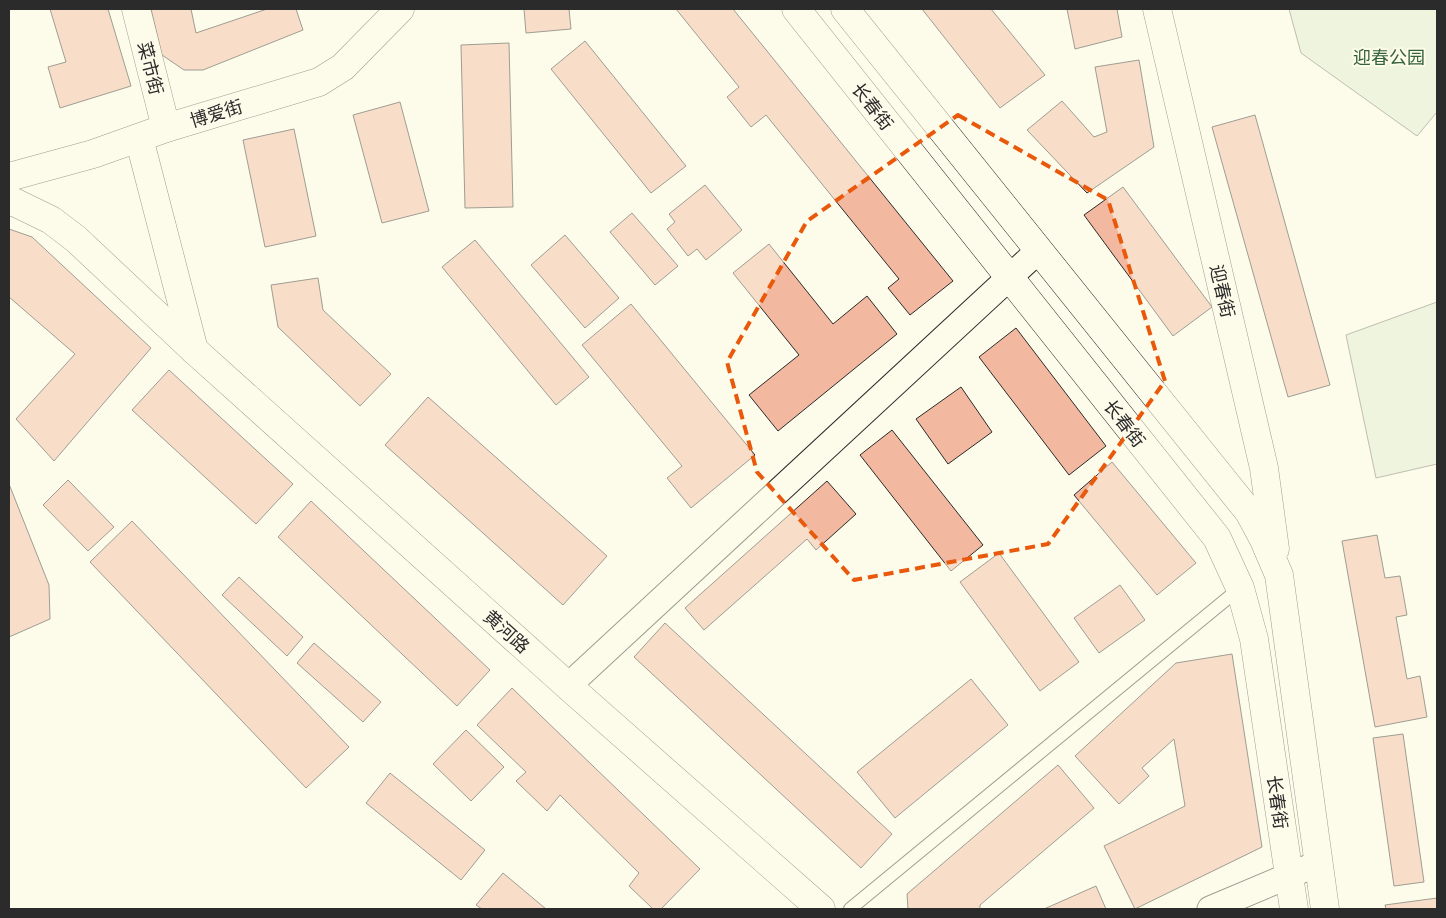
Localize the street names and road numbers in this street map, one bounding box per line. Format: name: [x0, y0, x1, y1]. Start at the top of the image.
street label: 菜市街: [134, 39, 168, 97]
street label: 长春街: [848, 78, 898, 134]
street label: 博爱街: [187, 95, 245, 131]
street label: 迎春街: [1206, 262, 1240, 320]
street label: 长春街: [1100, 395, 1150, 451]
street label: 黄河路: [480, 605, 534, 657]
street label: 长春街: [1263, 774, 1293, 830]

